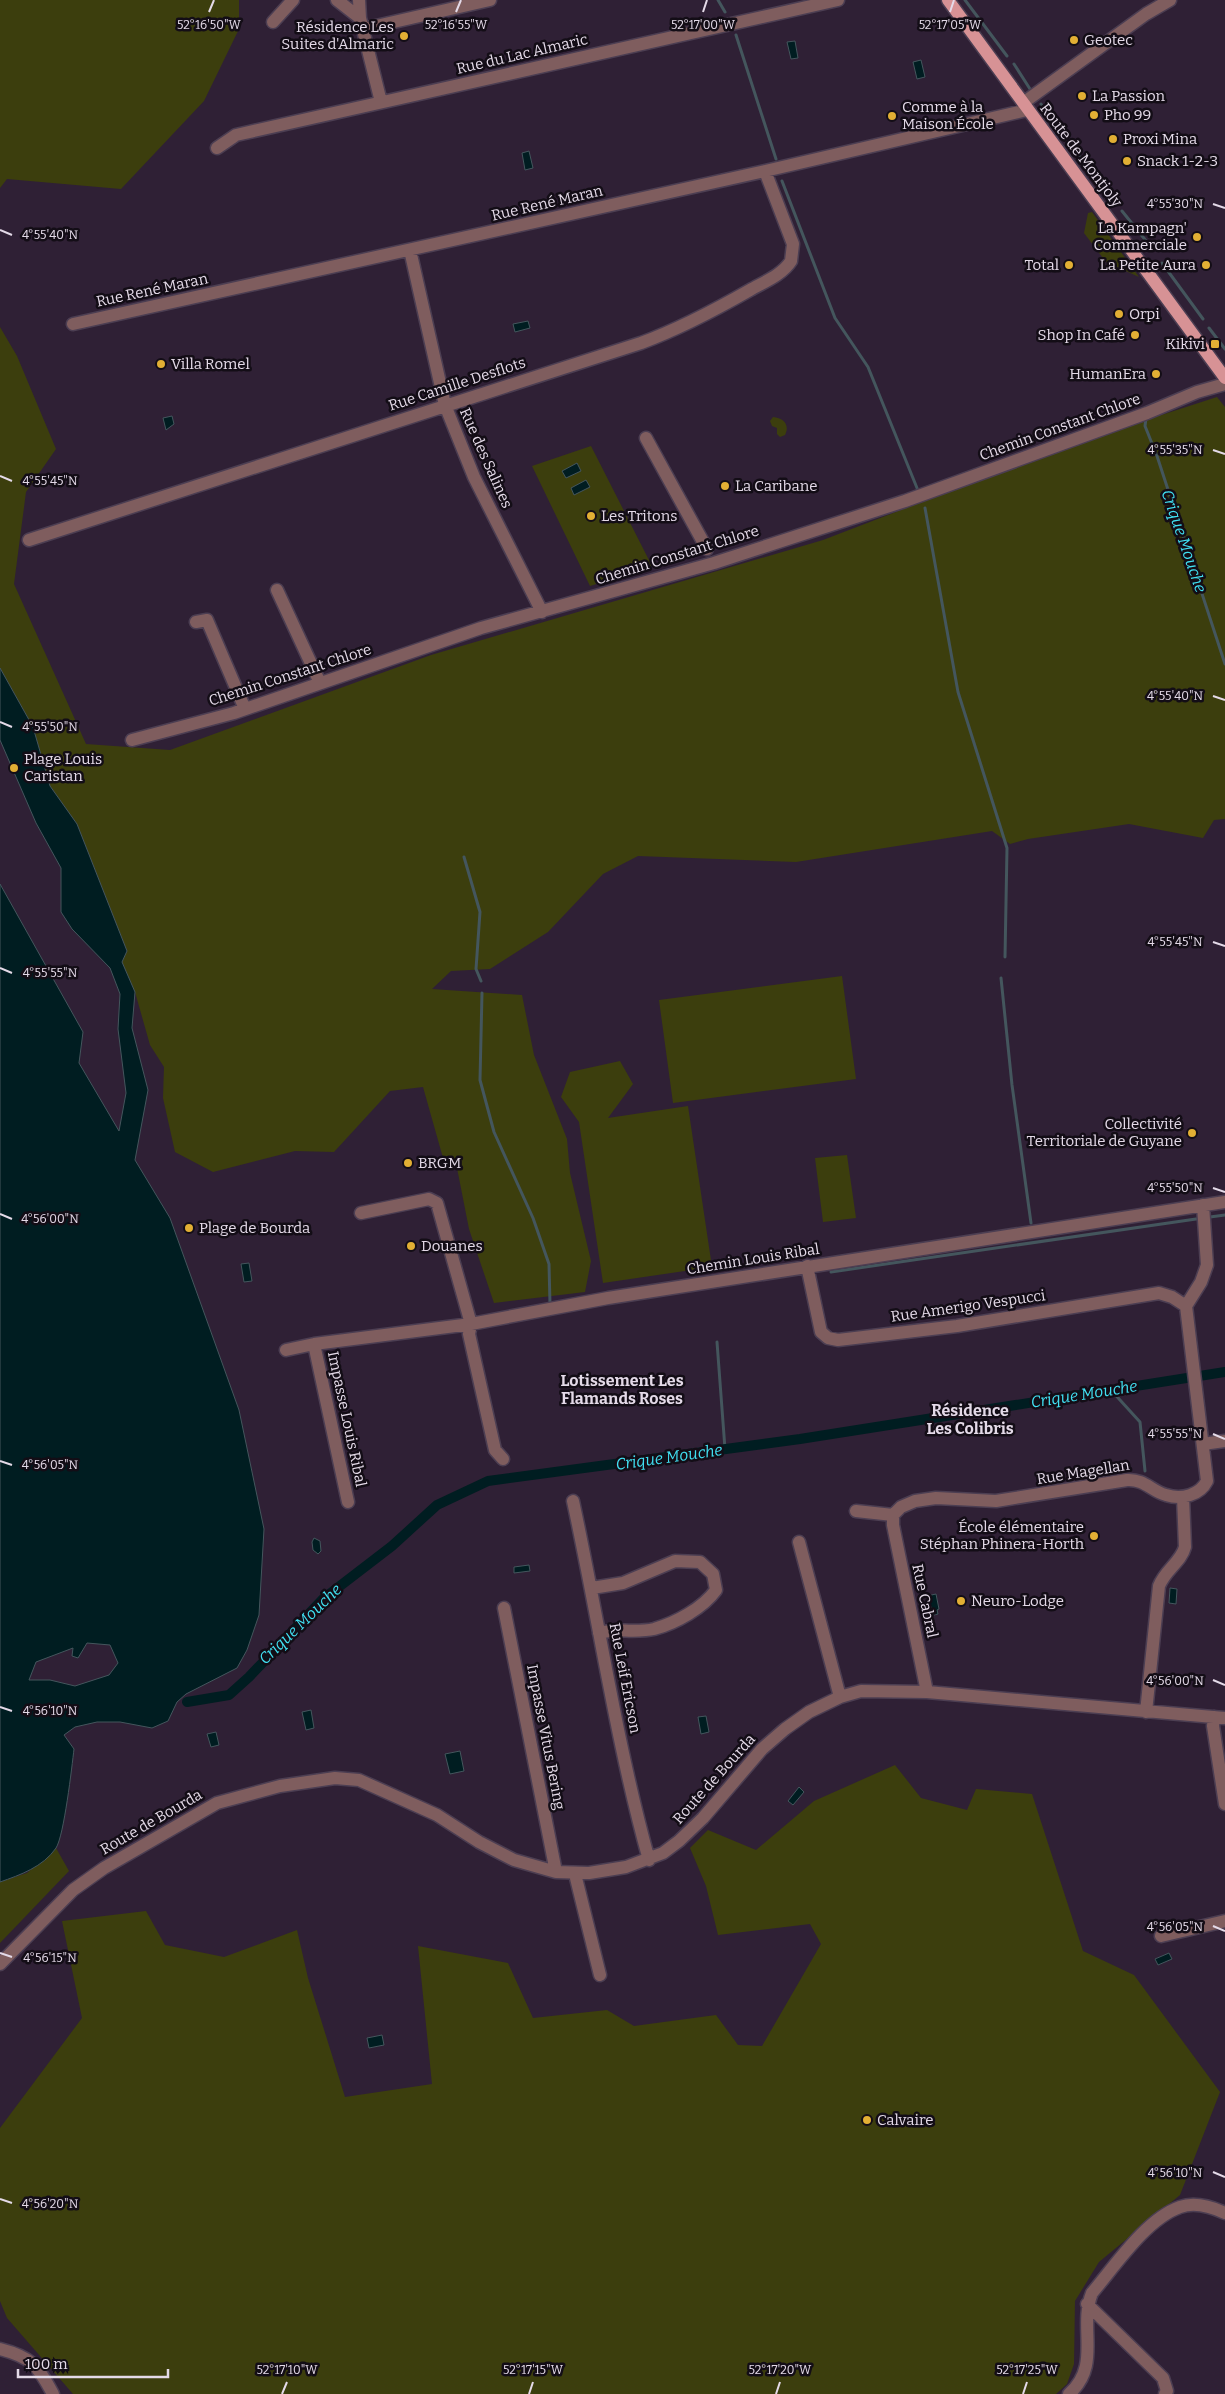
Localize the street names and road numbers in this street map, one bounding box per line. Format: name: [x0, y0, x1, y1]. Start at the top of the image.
street label: Rue du Lac Almaric: [455, 30, 590, 78]
street label: Route de Montjoly: [1036, 100, 1126, 210]
street label: Rue René Maran: [490, 181, 605, 225]
street label: Rue René Maran: [94, 269, 210, 311]
street label: Rue Camille Desflots: [386, 353, 528, 415]
street label: Chemin Constant Chlore: [977, 389, 1143, 465]
street label: Rue des Salines: [456, 405, 516, 511]
street label: Chemin Constant Chlore: [593, 522, 761, 588]
street label: Chemin Constant Chlore: [206, 640, 374, 710]
street label: Chemin Louis Ribal: [685, 1240, 821, 1278]
street label: Rue Amerigo Vespucci: [890, 1286, 1047, 1326]
street label: Impasse Louis Ribal: [324, 1349, 370, 1489]
street label: Rue Magellan: [1035, 1456, 1131, 1488]
street label: Rue Cabral: [908, 1562, 942, 1640]
street label: Rue Leif Ericson: [605, 1621, 645, 1735]
street label: Impasse Vitus Bering: [523, 1663, 569, 1811]
street label: Route de Bourda: [669, 1730, 759, 1828]
street label: Route de Bourda: [97, 1786, 205, 1858]

